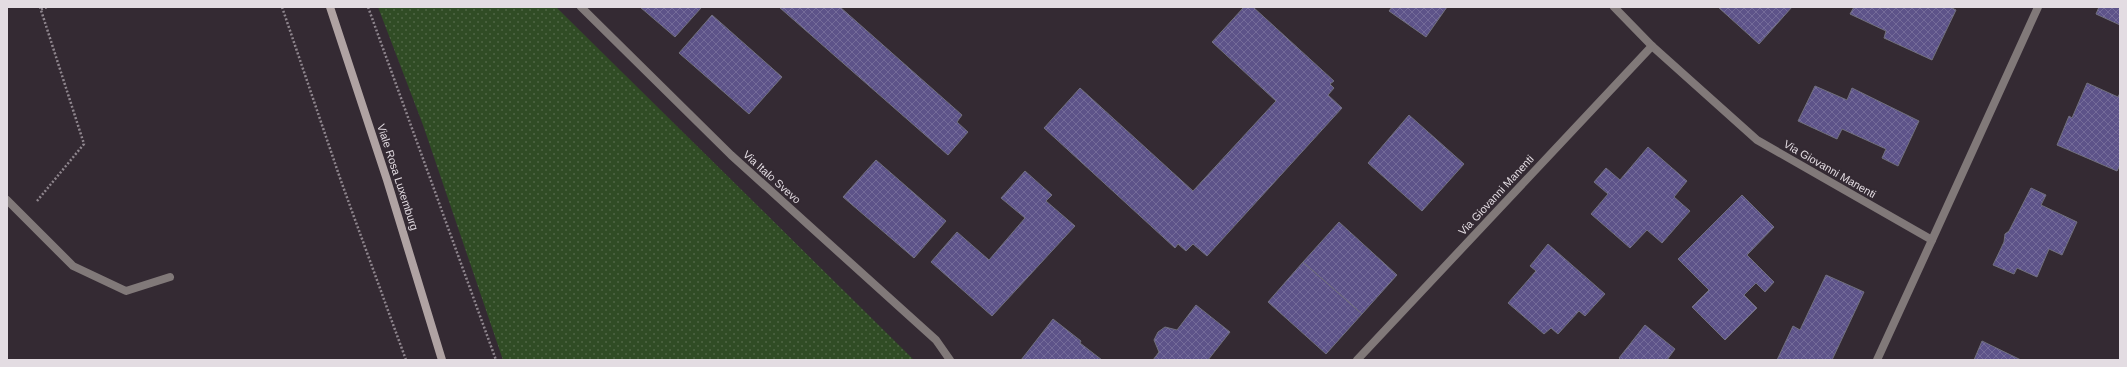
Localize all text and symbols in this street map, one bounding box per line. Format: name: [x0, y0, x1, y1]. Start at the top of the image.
street label: Viale Rosa Luxemburg: [375, 122, 421, 232]
street label: Via Giovanni Manenti: [1782, 138, 1878, 200]
street label: Via Italo Svevo: [741, 148, 803, 206]
street label: Via Giovanni Manenti: [1456, 153, 1536, 237]

